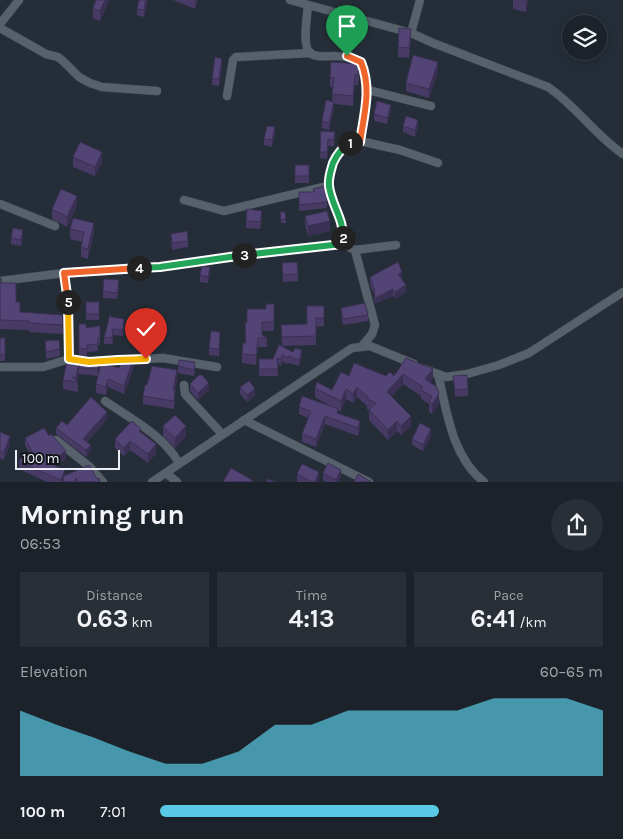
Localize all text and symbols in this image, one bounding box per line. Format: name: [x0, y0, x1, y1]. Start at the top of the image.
pin: [326, 5, 368, 56]
icon: arrive: [333, 12, 361, 40]
map controls: [562, 15, 607, 60]
button: layers: [562, 15, 607, 60]
pin: 1: [338, 130, 362, 156]
text: 1: [348, 135, 353, 152]
pin: 2: [330, 226, 356, 250]
text: 2: [339, 230, 348, 247]
pin: 3: [232, 242, 256, 268]
text: 3: [240, 247, 249, 264]
pin: 4: [126, 256, 152, 280]
text: 4: [135, 260, 144, 277]
pin: 5: [56, 290, 80, 314]
text: 5: [64, 294, 73, 311]
pin: [125, 308, 167, 359]
icon: check: [132, 315, 160, 343]
scale bar: [15, 447, 120, 470]
text: 100 m: [22, 450, 60, 467]
text: Morning run: [20, 498, 185, 531]
button: share: [551, 499, 603, 551]
text: 06:53: [20, 534, 61, 553]
text: Distance: [86, 587, 143, 604]
text: Time: [296, 587, 327, 604]
text: Pace: [494, 587, 523, 604]
text: 0.63: [76, 604, 128, 633]
text: 4:13: [288, 604, 335, 633]
text: 6:41: [470, 604, 516, 633]
text: km: [128, 614, 153, 631]
text: /km: [516, 614, 547, 631]
text: Elevation: [20, 662, 88, 681]
text: 60–65 m: [540, 662, 603, 681]
text: 100 m: [20, 802, 65, 821]
text: 7:01: [100, 802, 126, 821]

